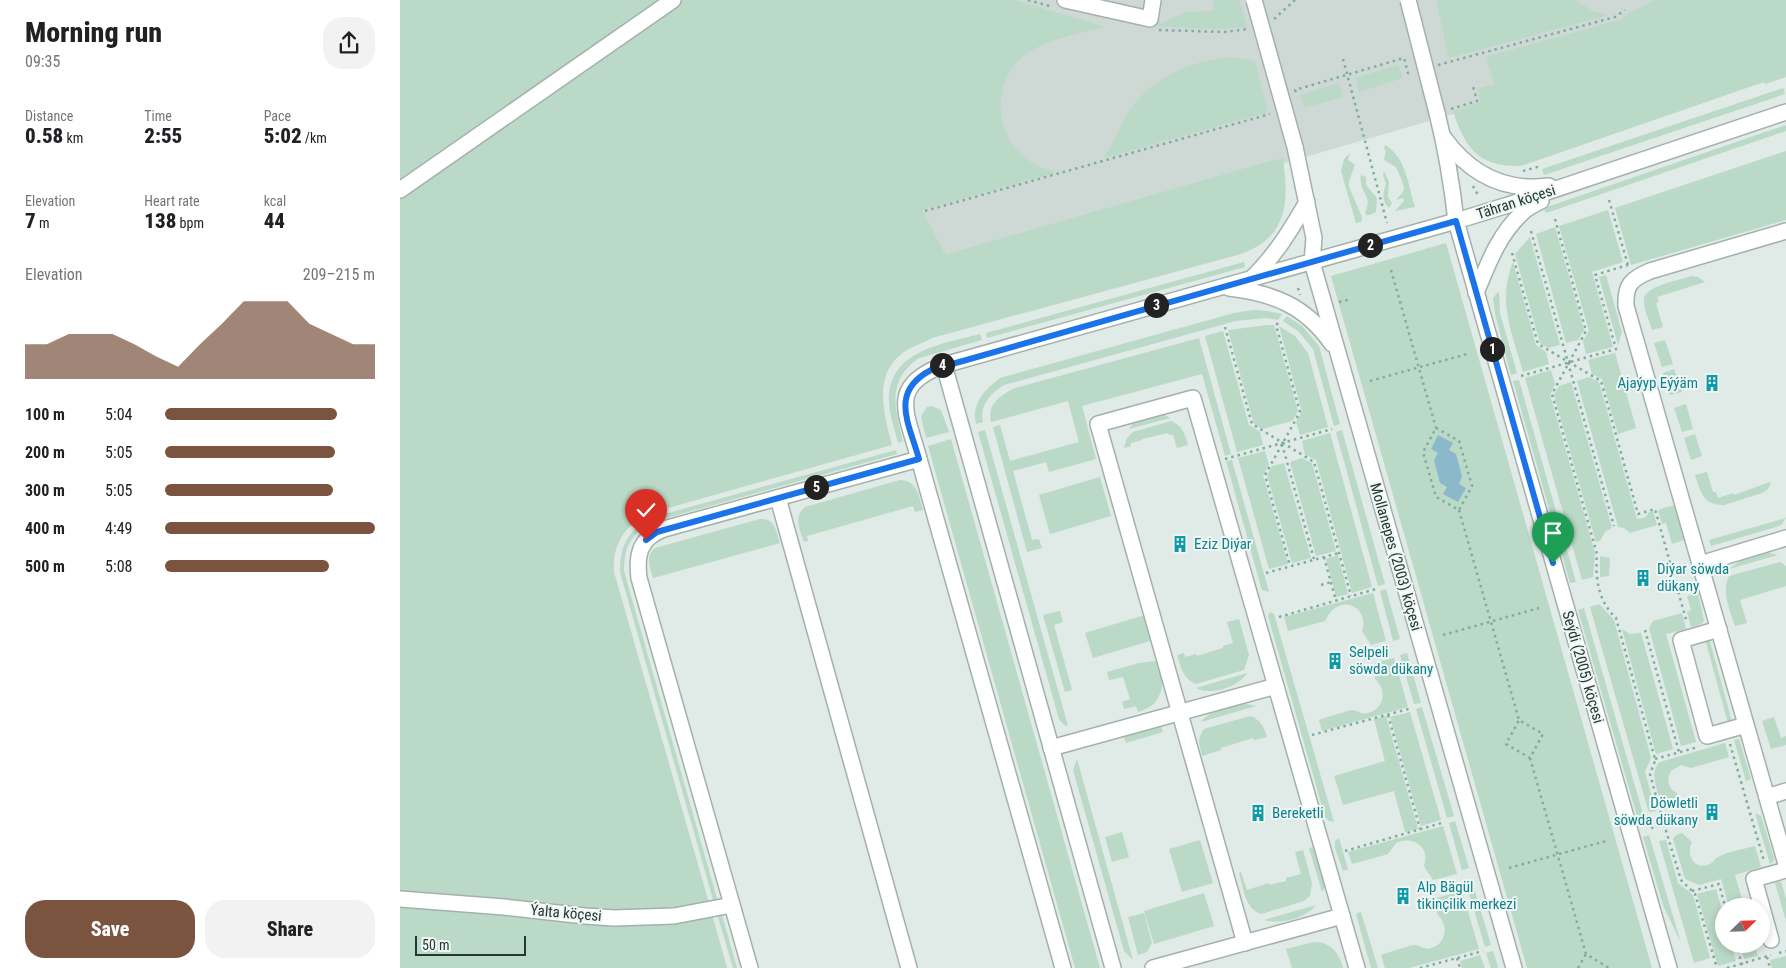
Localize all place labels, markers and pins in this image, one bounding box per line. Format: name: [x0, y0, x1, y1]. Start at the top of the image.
pin: 2: [1358, 232, 1382, 258]
pin: 3: [1144, 292, 1168, 318]
pin: 1: [1480, 336, 1504, 362]
pin: 4: [930, 352, 954, 378]
building icon: Ajaýyp Eýýäm: [1702, 373, 1722, 393]
place label: Ajaýyp Eýýäm: [1617, 374, 1698, 392]
pin: 5: [804, 474, 828, 500]
pin: [625, 489, 667, 540]
pin: [1532, 512, 1574, 563]
building icon: Eziz Diýar: [1170, 534, 1190, 554]
place label: Eziz Diýar: [1194, 535, 1252, 553]
place label: Diýar söwda dükany: [1657, 560, 1729, 595]
building icon: Diýar söwda dükany: [1633, 568, 1653, 588]
place label: Selpeli söwda dükany: [1349, 643, 1433, 678]
building icon: Selpeli söwda dükany: [1325, 651, 1345, 671]
place label: Döwletli söwda dükany: [1614, 794, 1698, 829]
building icon: Döwletli söwda dükany: [1702, 802, 1722, 822]
building icon: Bereketli: [1248, 803, 1268, 823]
place label: Bereketli: [1272, 804, 1324, 822]
place label: Alp Bägül tikinçilik merkezi: [1417, 878, 1516, 913]
building icon: Alp Bägül tikinçilik merkezi: [1393, 886, 1413, 906]

